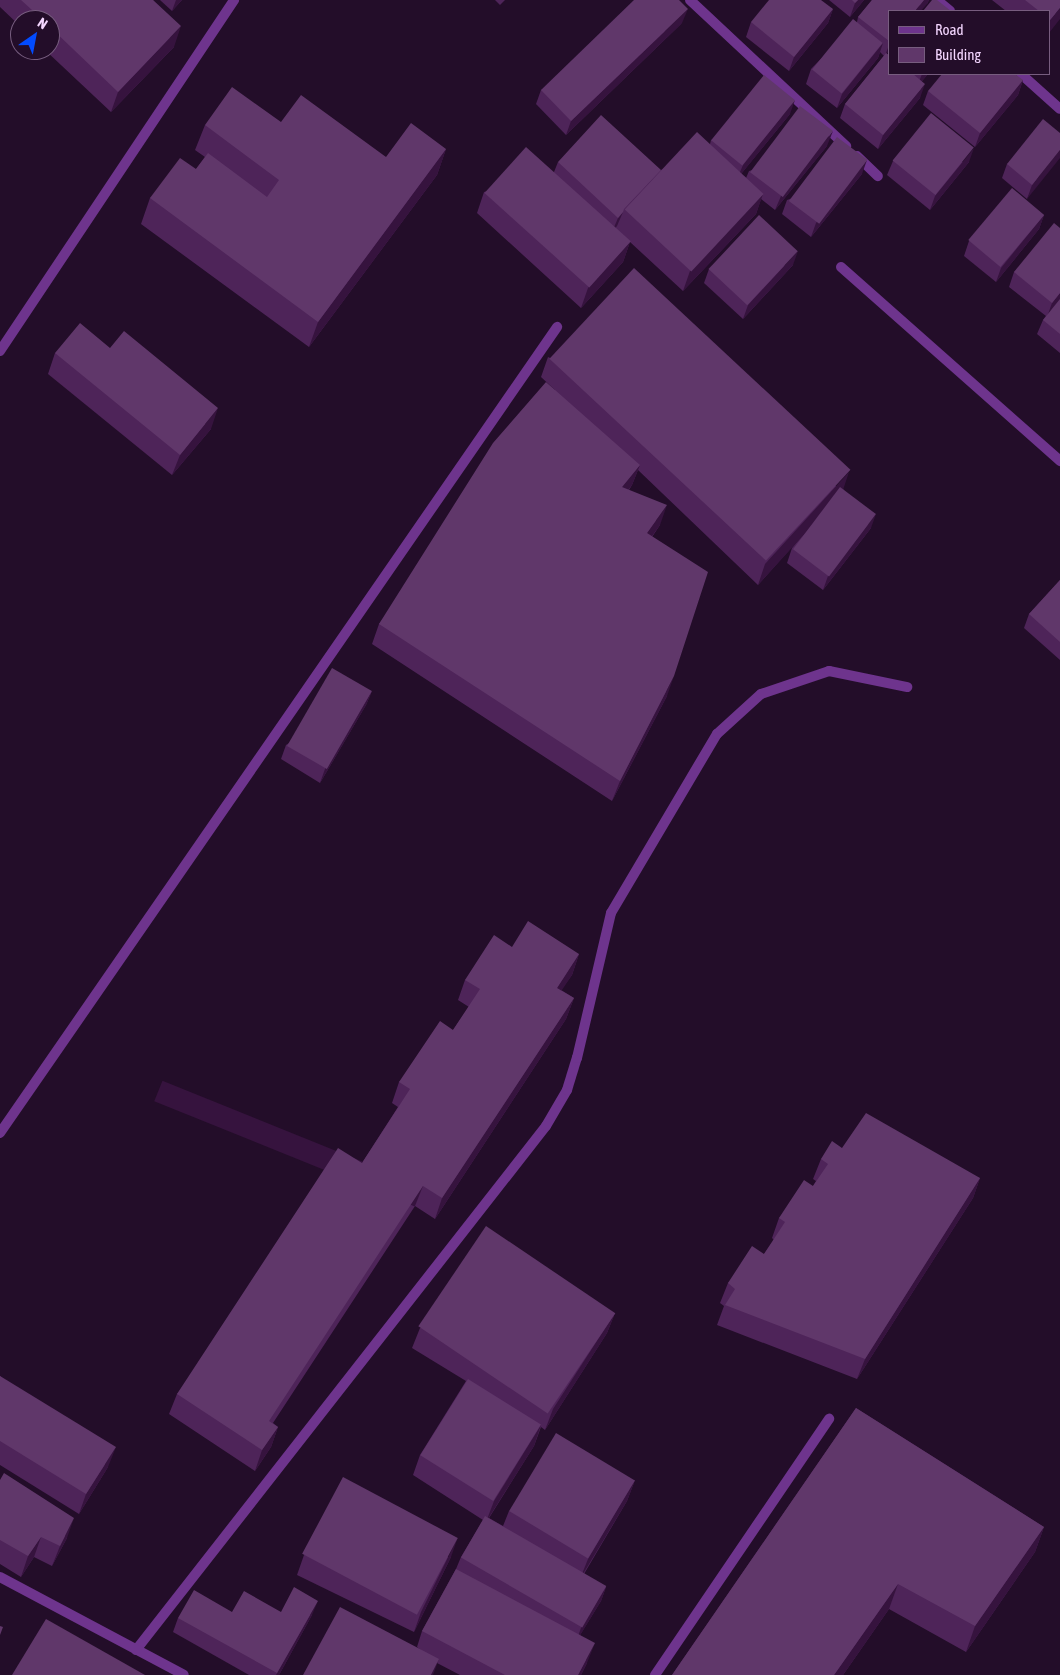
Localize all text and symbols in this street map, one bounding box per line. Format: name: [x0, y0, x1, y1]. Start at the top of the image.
north arrow: [10, 10, 60, 60]
legend: [888, 10, 1050, 75]
text: N: [35, 14, 50, 32]
text: Road: [935, 21, 964, 38]
text: Building: [935, 46, 981, 63]

